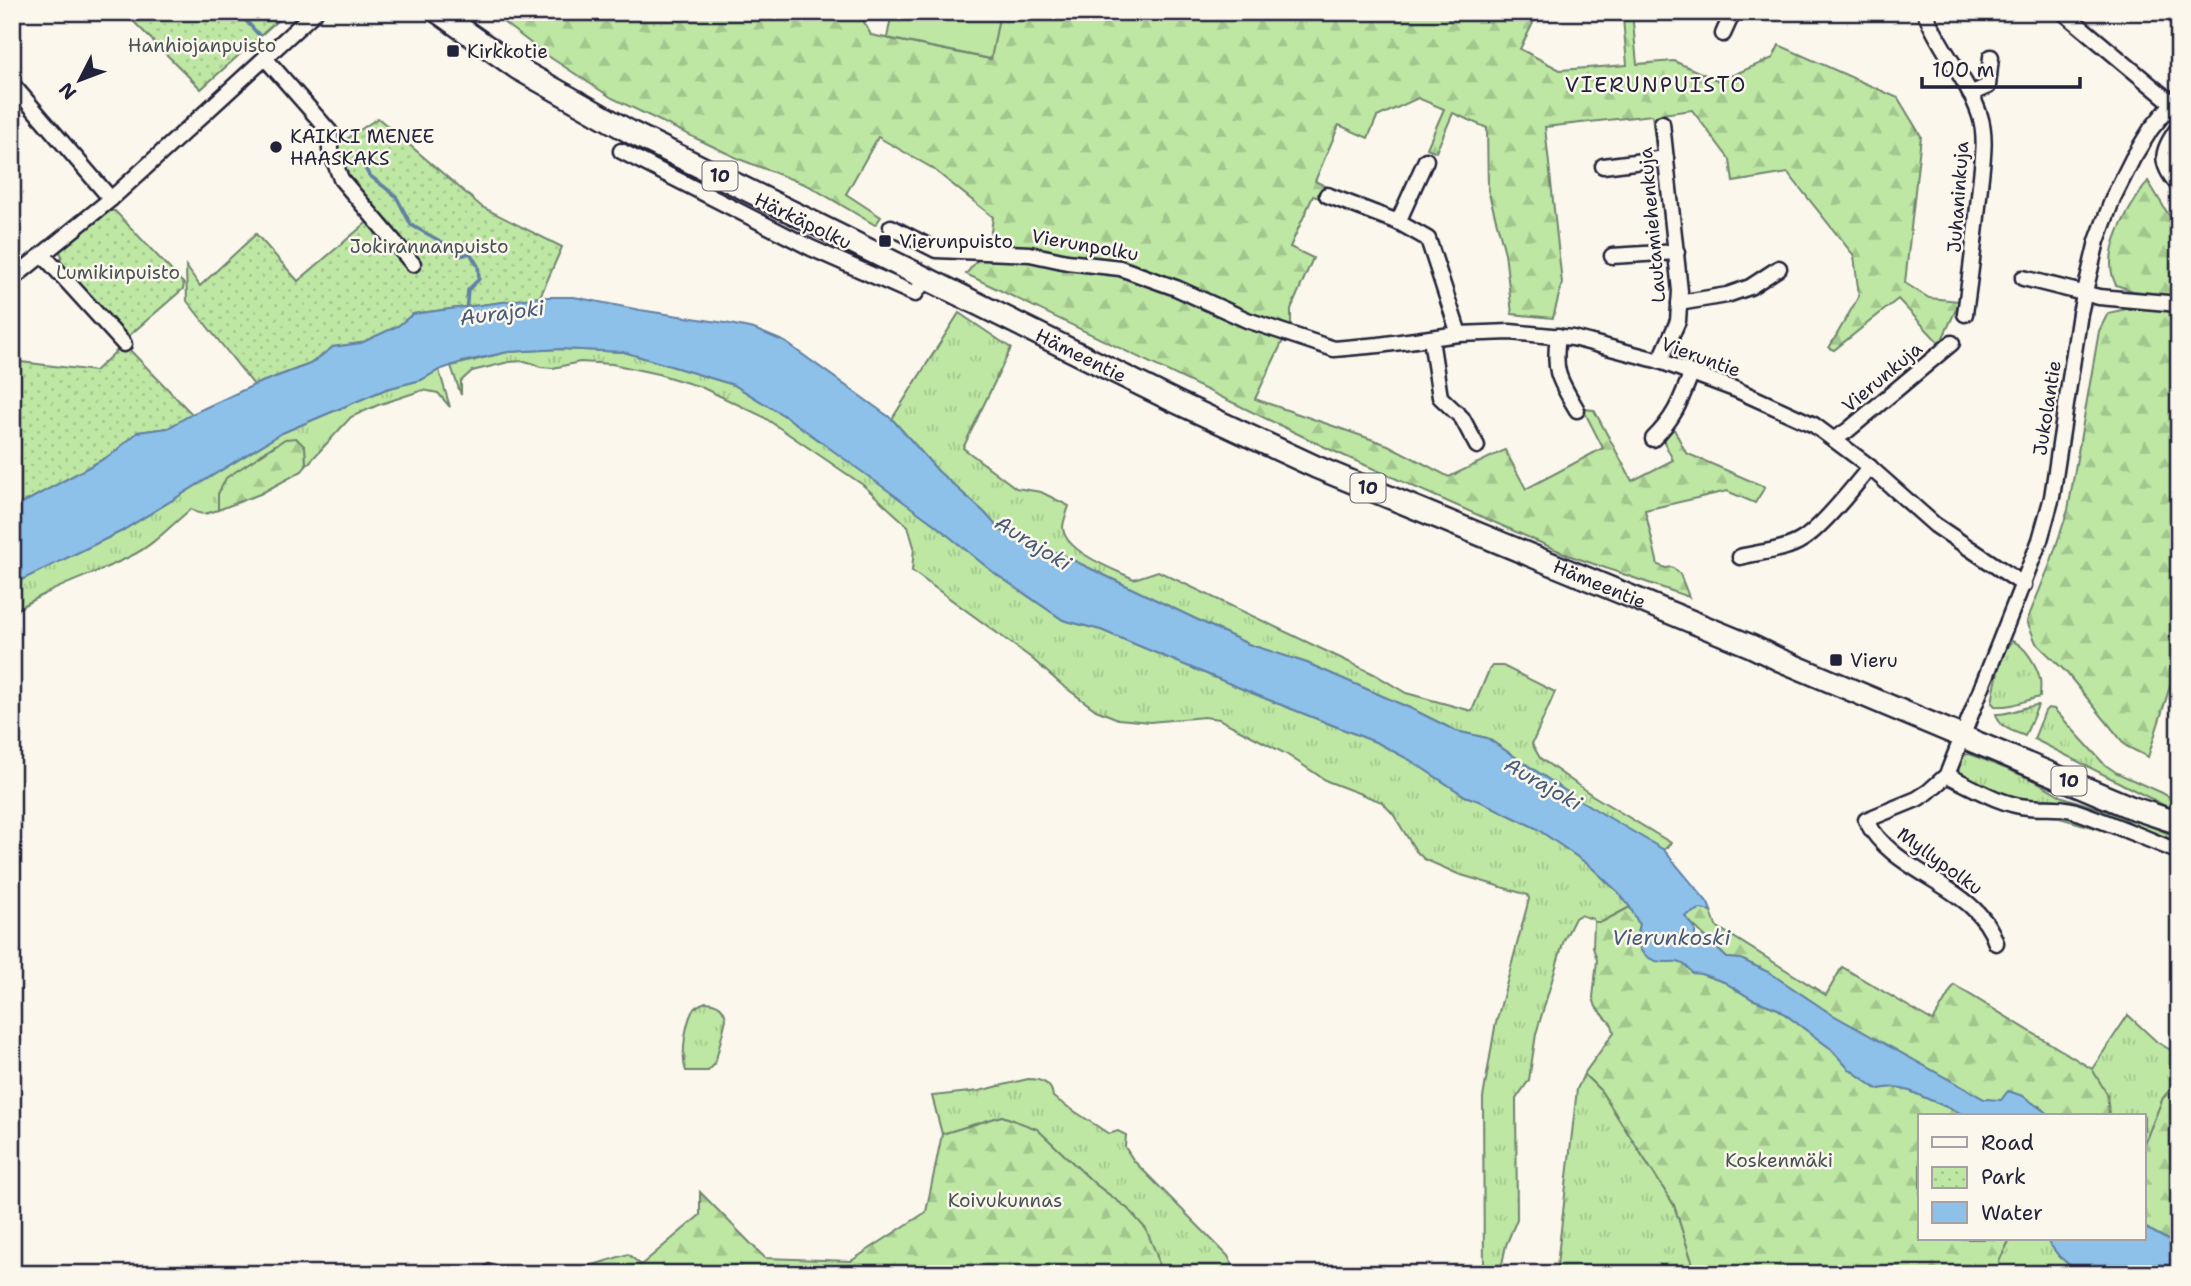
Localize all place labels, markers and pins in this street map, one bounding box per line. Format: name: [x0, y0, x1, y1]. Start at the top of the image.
place label: Kirkkotie: [467, 39, 548, 64]
marker: Kirkkotie: [445, 43, 461, 59]
place label: KAIKKI MENEE HAASKAKS: [290, 124, 435, 171]
marker: KAIKKI MENEE HAASKAKS: [268, 139, 284, 155]
place label: Vierunpuisto: [899, 229, 1013, 254]
marker: Vierunpuisto: [877, 233, 893, 249]
place label: Vieru: [1850, 648, 1898, 673]
marker: Vieru: [1828, 652, 1844, 668]

